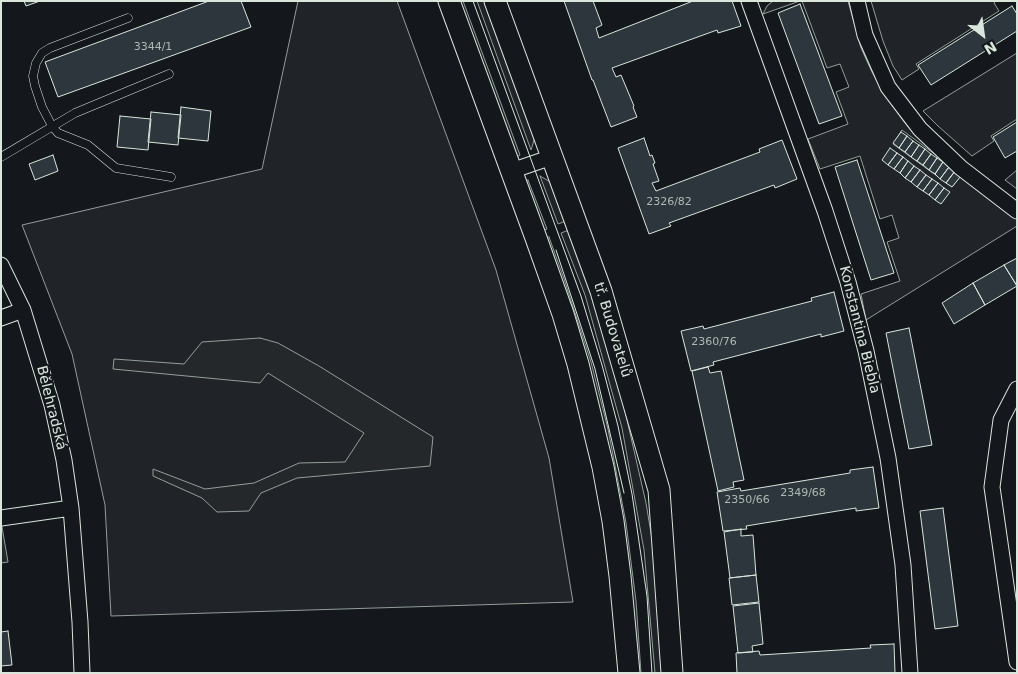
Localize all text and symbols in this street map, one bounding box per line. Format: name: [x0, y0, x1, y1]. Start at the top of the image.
north arrow: [958, 10, 1008, 60]
text: N: [981, 38, 1000, 58]
house number: 3344/1: [134, 40, 172, 54]
house number: 2326/82: [646, 195, 692, 209]
street label: Konstantina Biebla: [835, 264, 883, 396]
street label: tř. Budovatelů: [590, 280, 634, 380]
house number: 2360/76: [691, 335, 737, 349]
street label: Bělehradská: [32, 364, 70, 452]
house number: 2349/68: [780, 486, 826, 500]
house number: 2350/66: [724, 493, 770, 507]

